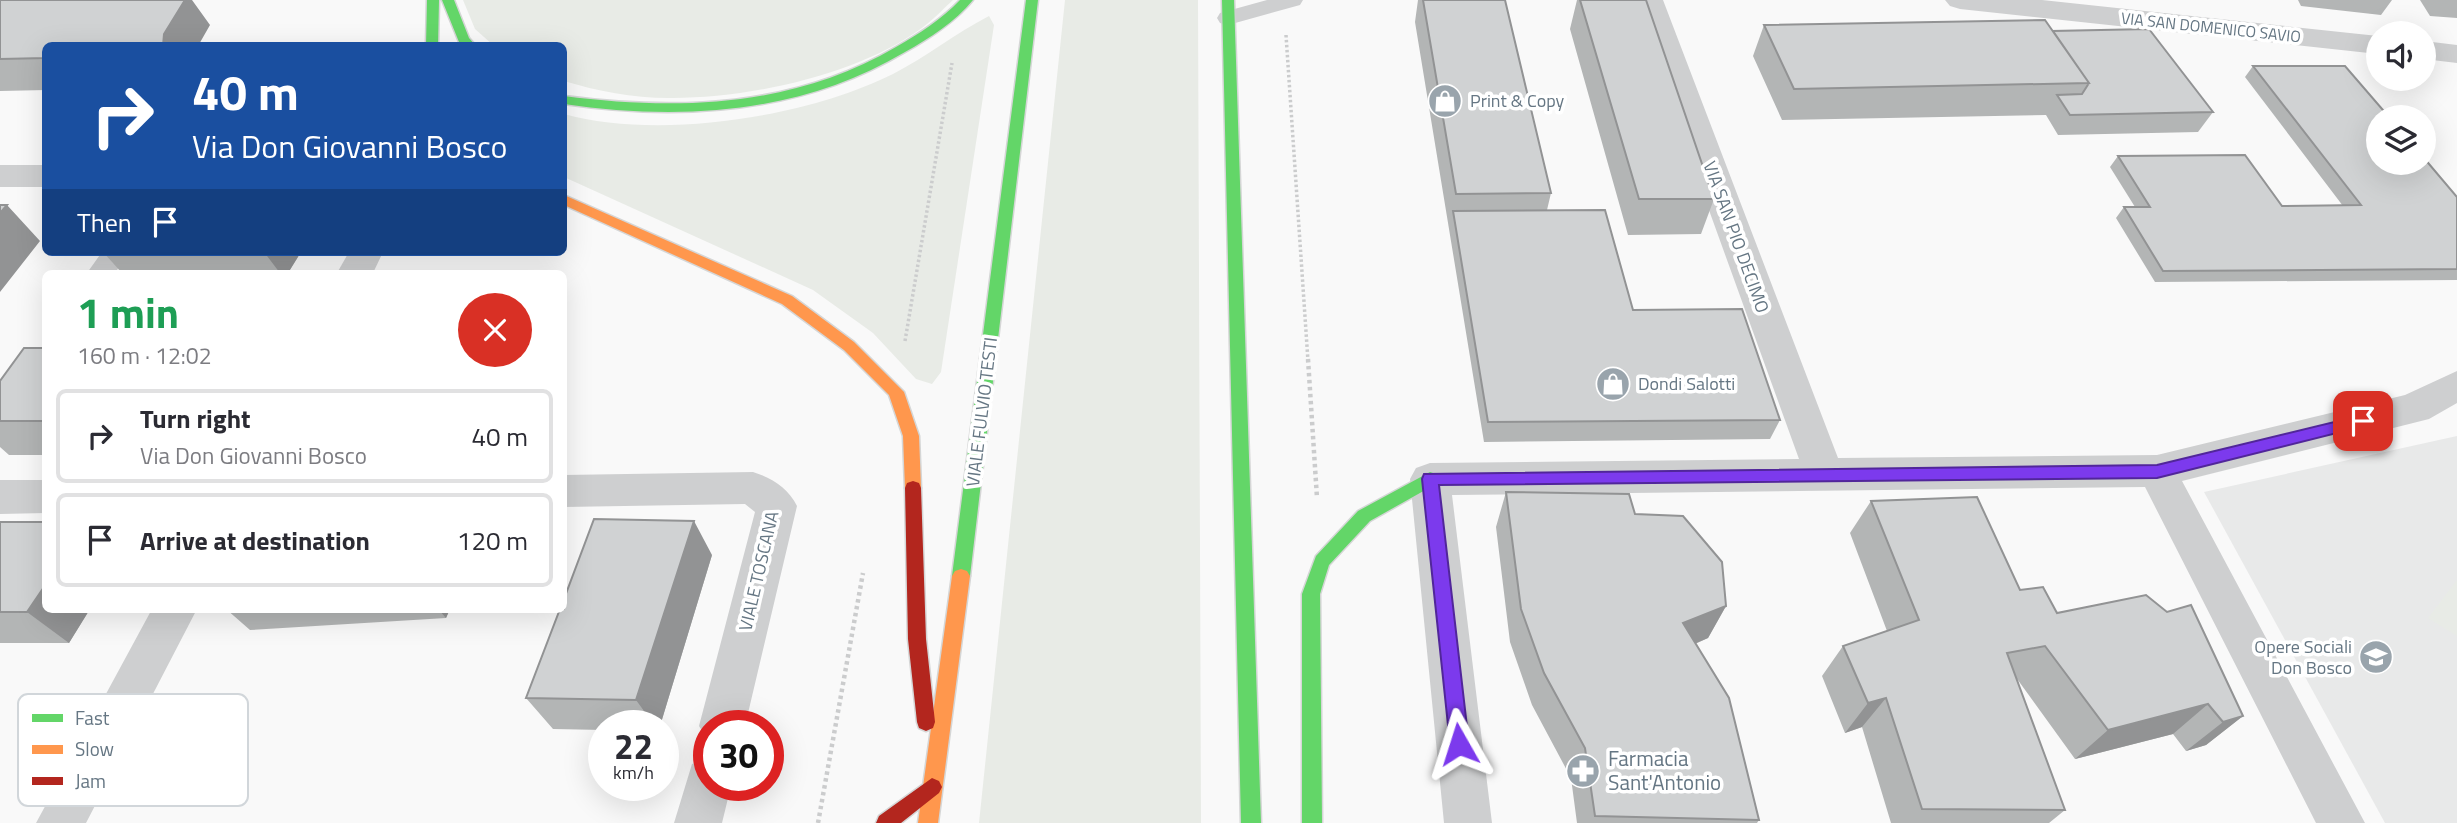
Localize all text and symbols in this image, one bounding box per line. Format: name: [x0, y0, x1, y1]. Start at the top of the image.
street label: VIA SAN DOMENICO SAVIO: [2120, 6, 2302, 48]
map controls: [2366, 21, 2436, 175]
button: sound: [2366, 21, 2436, 91]
text: 40 m: [192, 54, 299, 129]
icon: right: [77, 70, 168, 161]
shop icon: Print & Copy: [1426, 82, 1464, 120]
place label: Print & Copy: [1470, 87, 1565, 114]
button: layers: [2366, 105, 2436, 175]
text: Via Don Giovanni Bosco: [192, 122, 508, 170]
street label: VIA SAN PIO DECIMO: [1696, 157, 1776, 316]
text: Then: [77, 203, 132, 242]
icon: arrive: [146, 203, 184, 241]
text: 1 min: [77, 280, 179, 344]
button: close: [458, 293, 532, 367]
street label: VIALE FULVIO TESTI: [959, 336, 1004, 488]
text: 160 m · 12:02: [77, 338, 212, 373]
shop icon: Dondi Salotti: [1594, 365, 1632, 403]
place label: Dondi Salotti: [1638, 370, 1735, 397]
pin: [2333, 391, 2393, 451]
text: Turn right: [140, 399, 251, 438]
icon: arrive: [2344, 402, 2382, 440]
icon: right: [81, 417, 119, 455]
text: 40 m: [471, 417, 528, 456]
text: Via Don Giovanni Bosco: [140, 438, 367, 473]
street label: VIALE TOSCANA: [732, 508, 785, 634]
icon: arrive: [81, 521, 119, 559]
text: Arrive at destination: [140, 521, 370, 560]
text: 120 m: [457, 521, 528, 560]
place label: Opere Sociali Don Bosco: [2254, 633, 2352, 681]
school or university icon: Opere Sociali Don Bosco: [2357, 638, 2395, 676]
legend: [18, 694, 248, 806]
text: Fast: [75, 703, 110, 732]
position arrow: [1422, 707, 1496, 781]
speed limit sign: 30: [693, 710, 784, 801]
text: 22: [614, 719, 653, 773]
text: Slow: [75, 734, 114, 763]
place label: Farmacia Sant'Antonio: [1608, 742, 1721, 798]
pharmacy icon: Farmacia Sant'Antonio: [1564, 752, 1602, 790]
text: km/h: [613, 759, 654, 786]
text: Jam: [75, 766, 106, 795]

